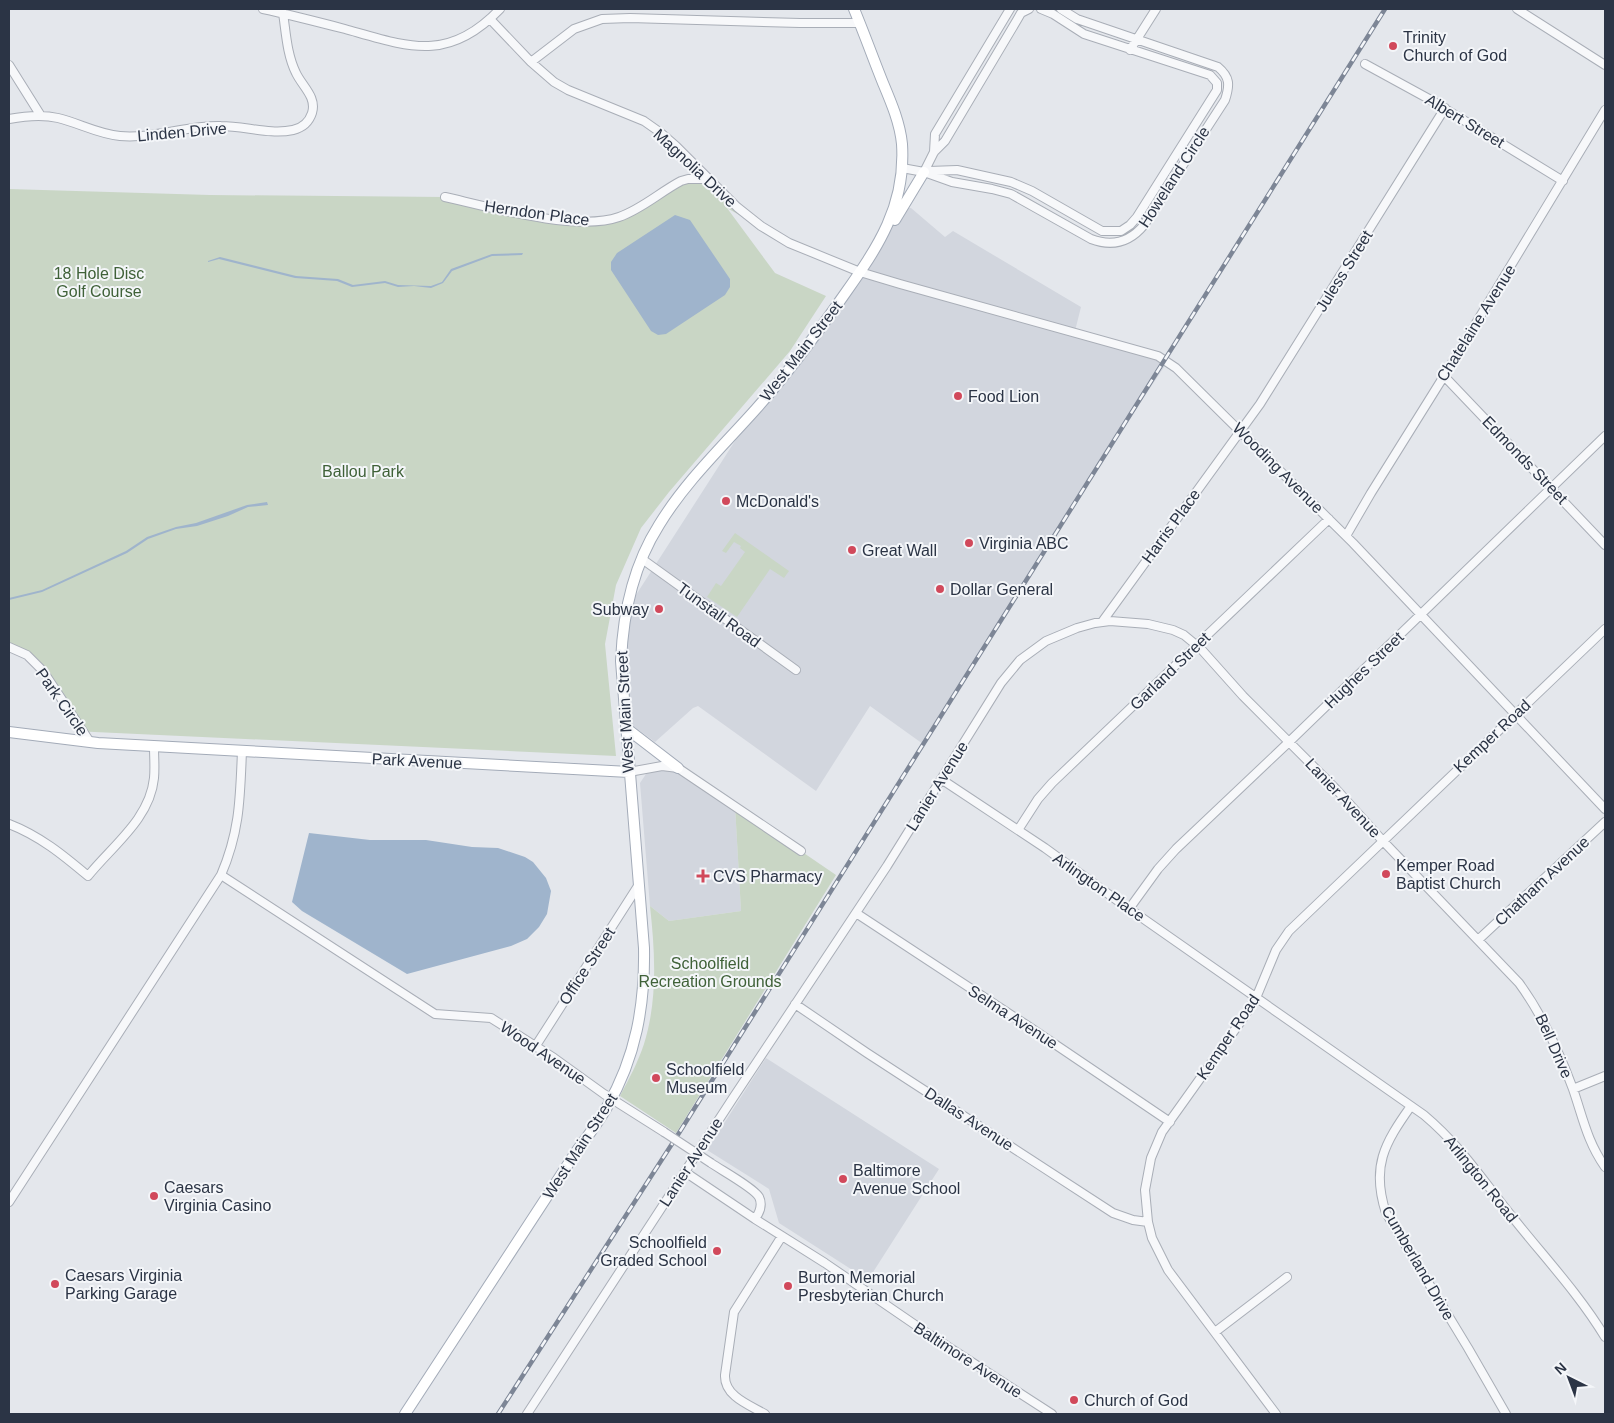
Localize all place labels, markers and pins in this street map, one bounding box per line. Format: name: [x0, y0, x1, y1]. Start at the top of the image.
place label: Trinity Church of God: [1403, 29, 1507, 64]
marker: Trinity Church of God: [1387, 40, 1399, 52]
place label: Food Lion: [968, 388, 1039, 405]
marker: Food Lion: [952, 390, 964, 402]
place label: McDonald's: [736, 493, 819, 510]
marker: McDonald's: [720, 495, 732, 507]
place label: Virginia ABC: [979, 535, 1069, 552]
marker: Virginia ABC: [963, 537, 975, 549]
place label: Great Wall: [862, 542, 937, 559]
marker: Great Wall: [846, 544, 858, 556]
place label: Dollar General: [950, 581, 1053, 598]
marker: Dollar General: [934, 583, 946, 595]
place label: Subway: [592, 601, 649, 618]
marker: Subway: [653, 603, 665, 615]
place label: Kemper Road Baptist Church: [1396, 857, 1501, 892]
place label: CVS Pharmacy: [713, 868, 822, 885]
marker: Kemper Road Baptist Church: [1380, 868, 1392, 880]
marker: CVS Pharmacy: [697, 870, 709, 882]
place label: Schoolfield Museum: [666, 1061, 744, 1096]
marker: Schoolfield Museum: [650, 1072, 662, 1084]
place label: Baltimore Avenue School: [853, 1162, 960, 1197]
marker: Baltimore Avenue School: [837, 1173, 849, 1185]
place label: Caesars Virginia Casino: [164, 1179, 271, 1214]
marker: Caesars Virginia Casino: [148, 1190, 160, 1202]
place label: Schoolfield Graded School: [600, 1234, 707, 1269]
marker: Schoolfield Graded School: [711, 1245, 723, 1257]
place label: Caesars Virginia Parking Garage: [65, 1267, 182, 1302]
place label: Burton Memorial Presbyterian Church: [798, 1269, 944, 1304]
marker: Caesars Virginia Parking Garage: [49, 1278, 61, 1290]
marker: Burton Memorial Presbyterian Church: [782, 1280, 794, 1292]
place label: Church of God: [1084, 1392, 1188, 1409]
marker: Church of God: [1068, 1394, 1080, 1406]

